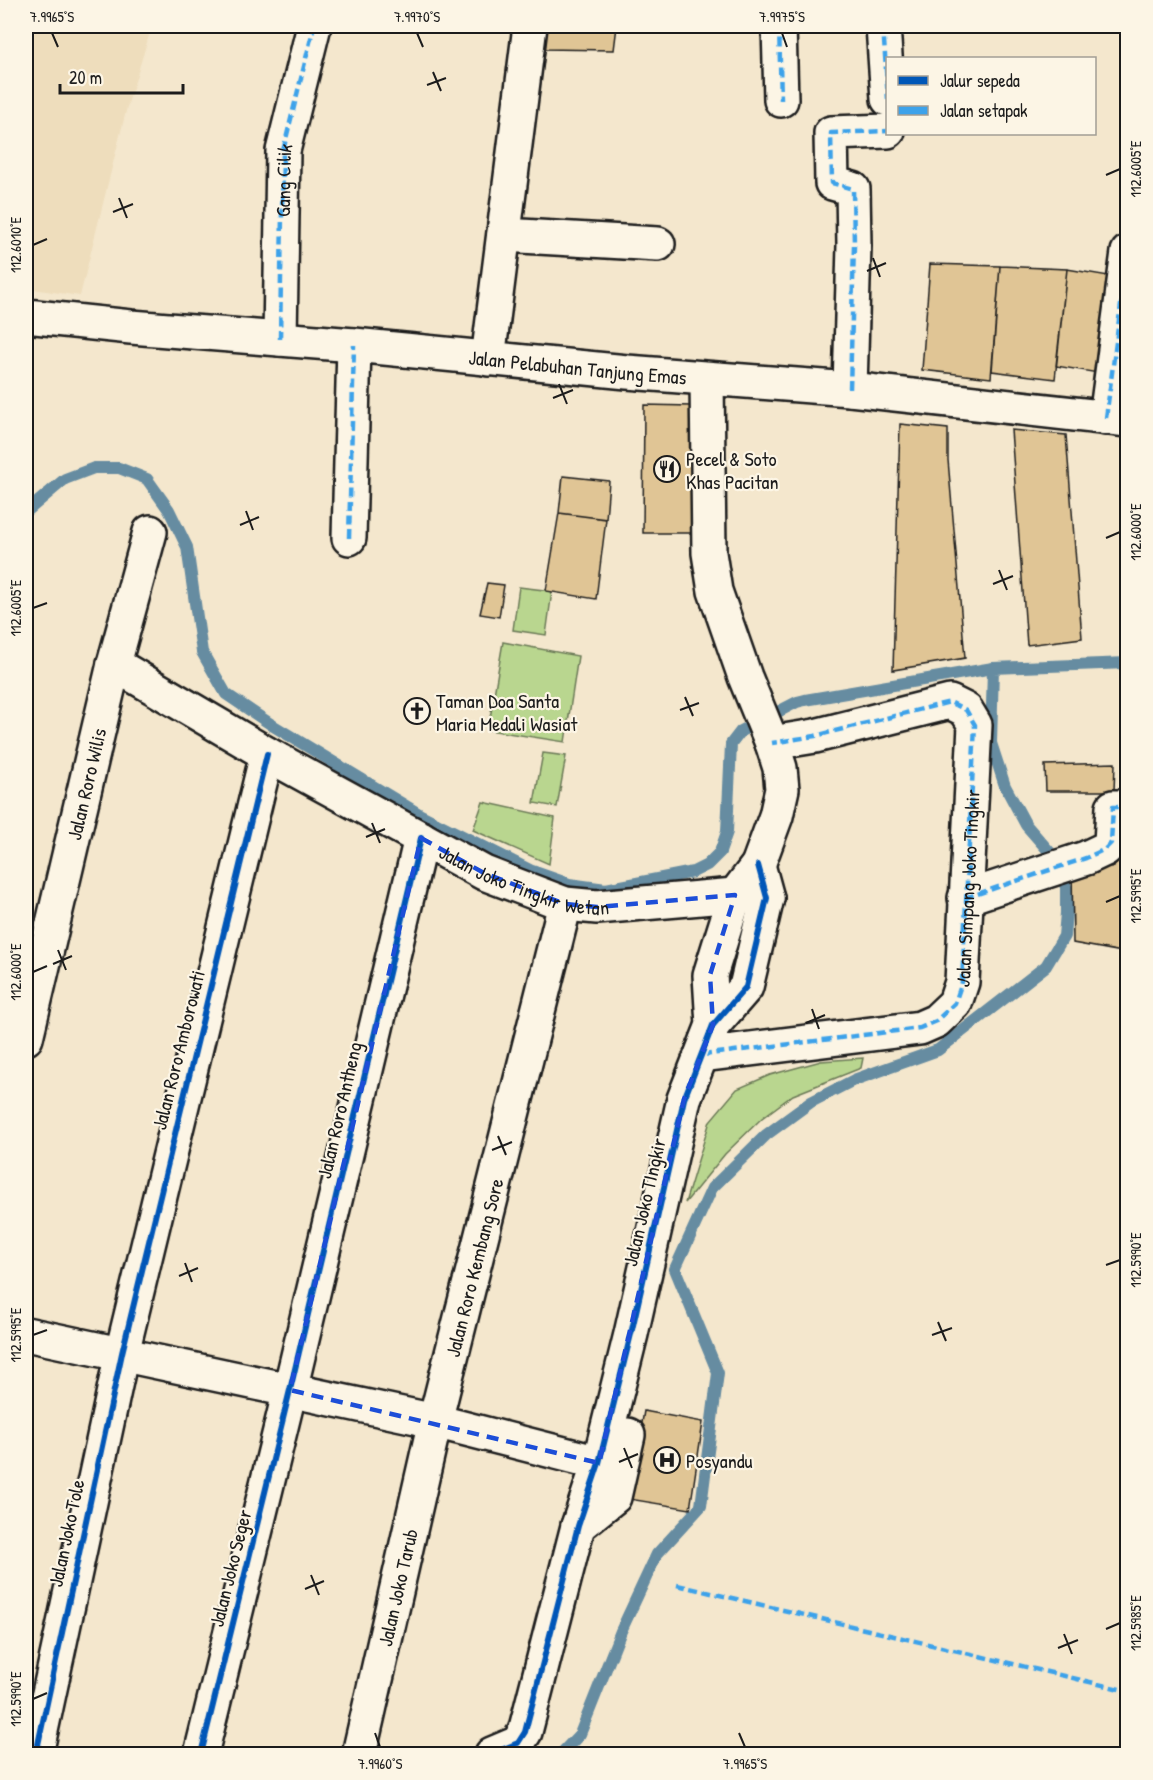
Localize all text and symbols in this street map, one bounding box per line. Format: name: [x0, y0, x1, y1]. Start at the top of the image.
text: 7.9965°S: [30, 6, 74, 27]
text: 7.9970°S: [394, 6, 440, 27]
text: 7.9975°S: [759, 6, 805, 27]
scale bar: [60, 57, 183, 95]
legend: [886, 57, 1096, 135]
text: 20 m: [69, 65, 102, 90]
text: Jalur sepeda: [940, 68, 1020, 93]
text: Jalan setapak: [940, 98, 1028, 123]
street label: Gang Cilik: [268, 140, 298, 217]
text: 112.6005°E: [1125, 140, 1146, 198]
text: 112.6010°E: [5, 217, 26, 273]
street label: Jalan Pelabuhan Tanjung Emas: [468, 343, 688, 390]
place label: Pecel & Soto Khas Pacitan: [686, 445, 778, 495]
restaurant icon: Pecel & Soto Khas Pacitan: [652, 454, 682, 484]
text: 112.6000°E: [1125, 503, 1146, 561]
text: 112.6005°E: [5, 579, 26, 637]
place label: Taman Doa Santa Maria Medali Wasiat: [436, 687, 578, 737]
church icon: Taman Doa Santa Maria Medali Wasiat: [402, 696, 432, 726]
street label: Jalan Roro Wilis: [60, 725, 112, 842]
street label: Jalan Simpang Joko Tingkir: [948, 788, 985, 990]
street label: Jalan Joko Tingkir Wetan: [435, 838, 610, 921]
text: 112.5995°E: [1125, 868, 1146, 923]
text: 112.6000°E: [5, 943, 26, 1001]
street label: Jalan Roro Amborowati: [145, 967, 211, 1133]
street label: Jalan Roro Antheng: [310, 1039, 368, 1181]
street label: Jalan Joko TIngkir: [616, 1135, 672, 1269]
street label: Jalan Roro Kembang Sore: [438, 1175, 509, 1359]
text: 112.5990°E: [1125, 1232, 1146, 1288]
text: 112.5995°E: [5, 1307, 26, 1362]
hospital icon: Posyandu: [652, 1445, 682, 1475]
place label: Posyandu: [686, 1447, 753, 1474]
street label: Jalan Joko Tole: [41, 1477, 91, 1589]
street label: Jalan Joko Seger: [202, 1506, 258, 1630]
street label: Jalan Joko Tarub: [371, 1526, 424, 1649]
text: 112.5985°E: [1125, 1595, 1146, 1651]
text: 112.5990°E: [5, 1671, 26, 1727]
text: 7.9960°S: [358, 1753, 402, 1774]
text: 7.9965°S: [723, 1753, 767, 1774]

